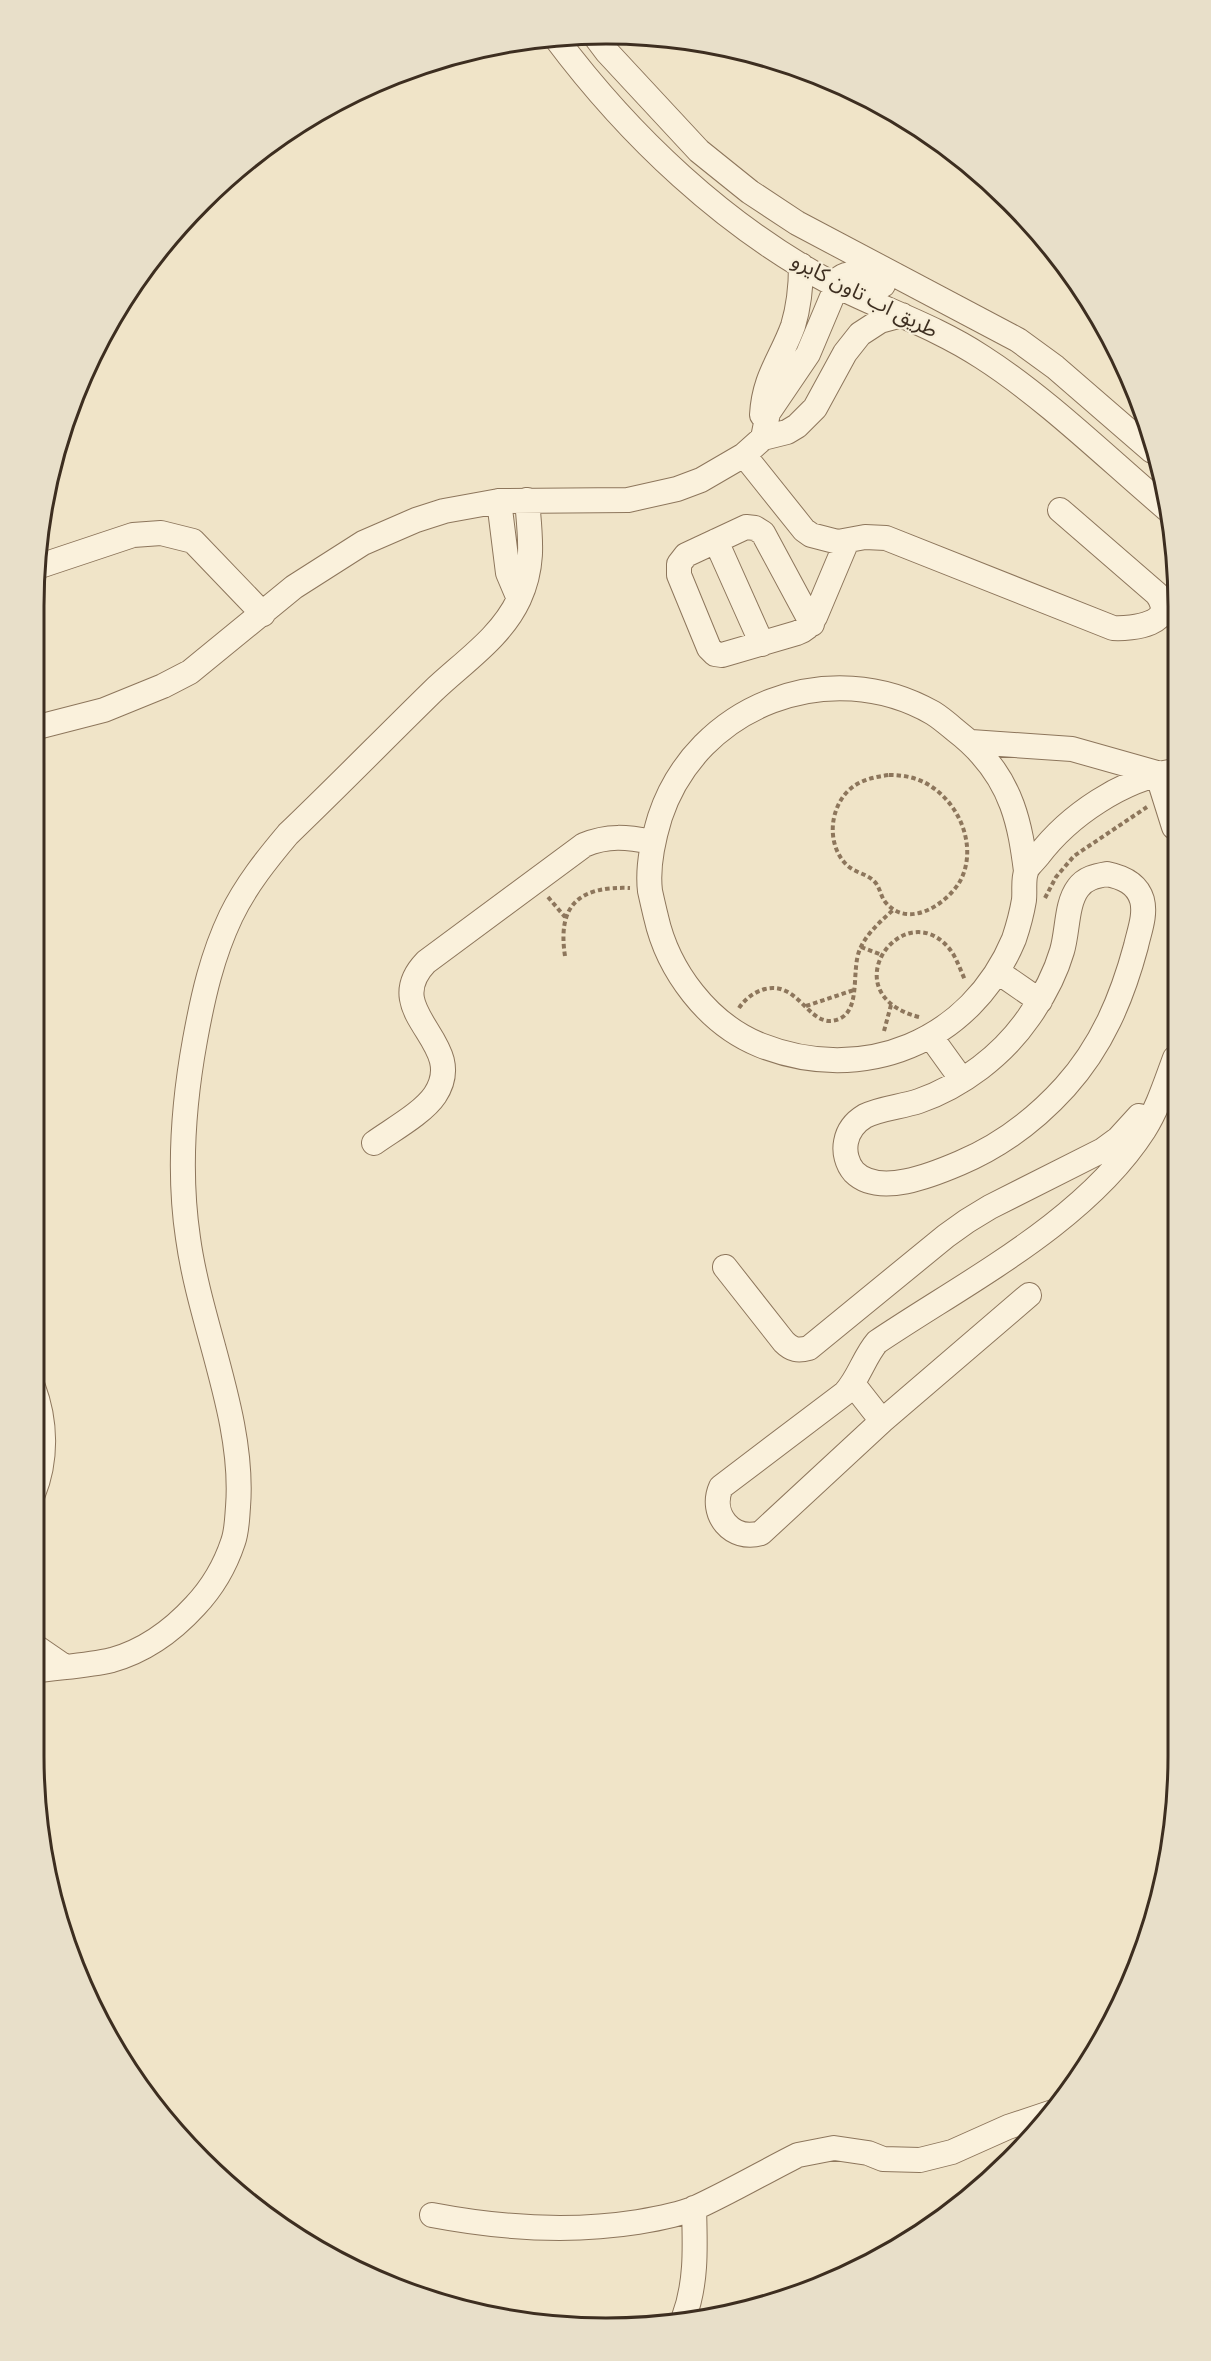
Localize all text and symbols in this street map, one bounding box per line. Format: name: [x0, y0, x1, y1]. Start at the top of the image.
street label: طريق اب تاون كايرو: [787, 246, 943, 344]

